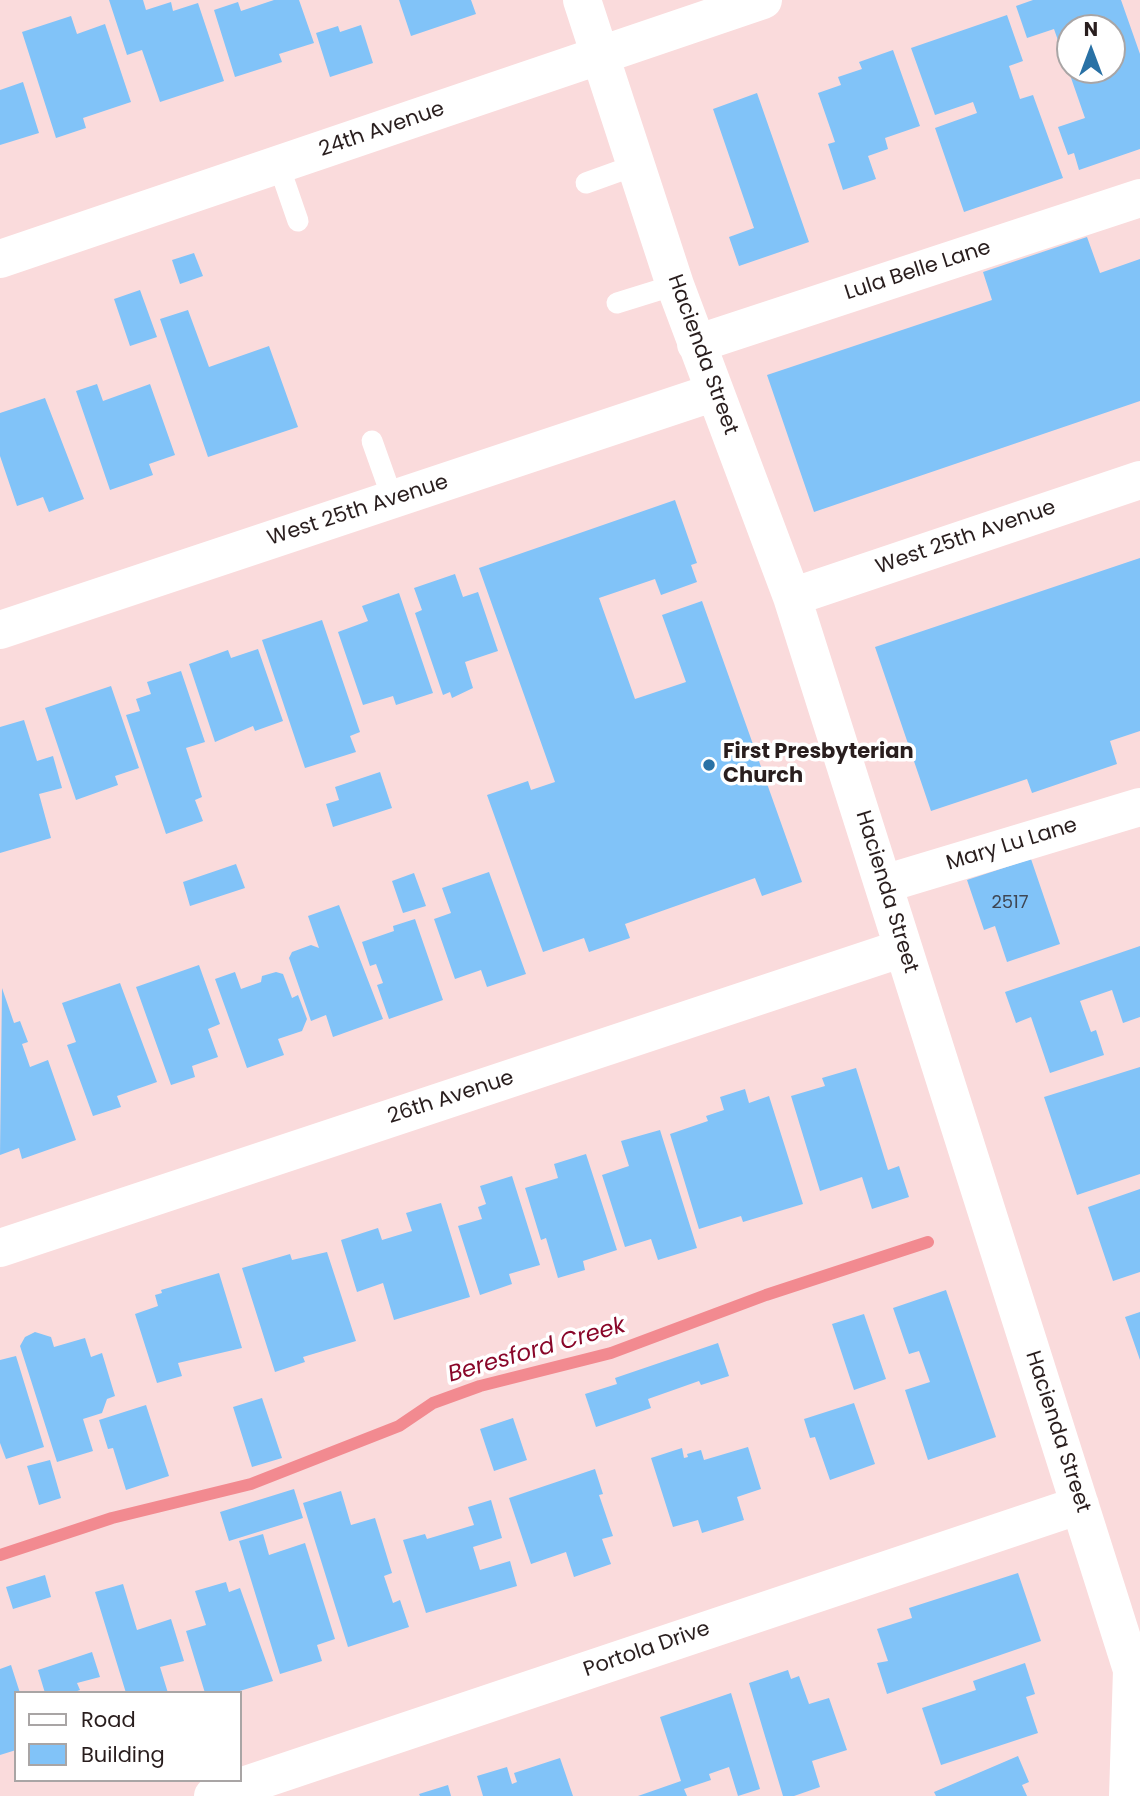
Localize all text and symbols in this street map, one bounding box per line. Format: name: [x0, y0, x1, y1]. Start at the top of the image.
north arrow: [1056, 14, 1126, 84]
text: N: [1084, 16, 1098, 43]
street label: 24th Avenue: [316, 97, 448, 163]
street label: Lula Belle Lane: [842, 236, 994, 306]
street label: Hacienda Street: [661, 271, 743, 439]
street label: West 25th Avenue: [264, 470, 452, 552]
street label: West 25th Avenue: [873, 495, 1059, 581]
place label: First Presbyterian Church: [723, 740, 914, 790]
marker: First Presbyterian Church: [701, 757, 717, 773]
street label: Hacienda Street: [849, 808, 923, 976]
street label: Mary Lu Lane: [944, 813, 1080, 877]
house number: 2517: [991, 892, 1029, 914]
street label: 26th Avenue: [385, 1066, 517, 1130]
water label: Beresford Creek: [445, 1312, 629, 1390]
street label: Hacienda Street: [1019, 1348, 1095, 1516]
street label: Portola Drive: [580, 1617, 714, 1683]
legend: [14, 1691, 242, 1782]
text: Road: [81, 1705, 136, 1734]
text: Building: [81, 1740, 165, 1769]

